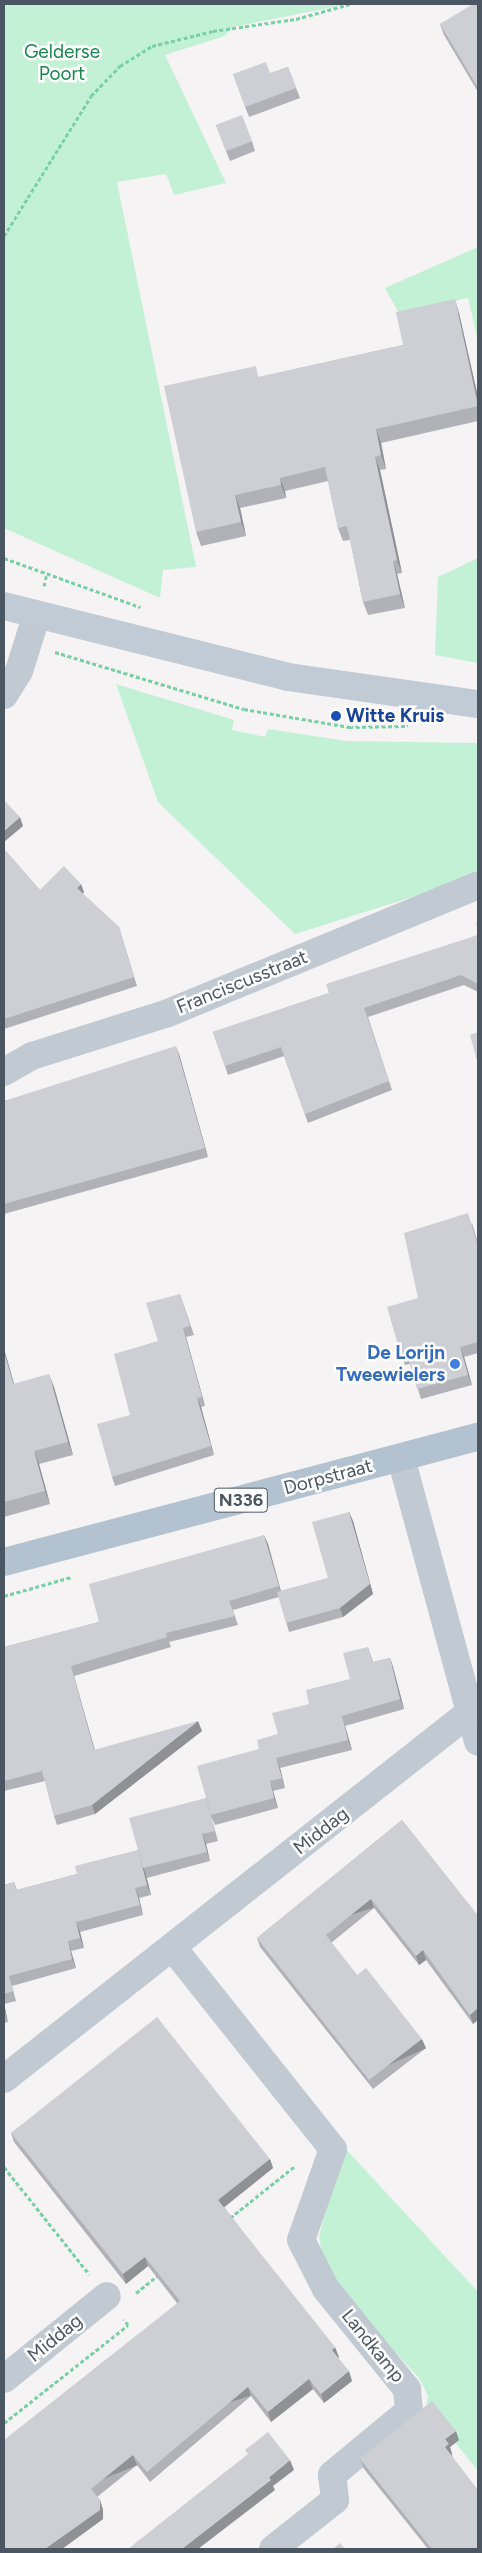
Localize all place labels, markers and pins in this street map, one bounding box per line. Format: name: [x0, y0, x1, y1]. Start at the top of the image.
place label: Witte Kruis: [346, 705, 444, 727]
marker: Witte Kruis: [330, 710, 342, 722]
place label: De Lorijn Tweewielers: [336, 1342, 445, 1386]
marker: De Lorijn Tweewielers: [449, 1358, 461, 1370]

